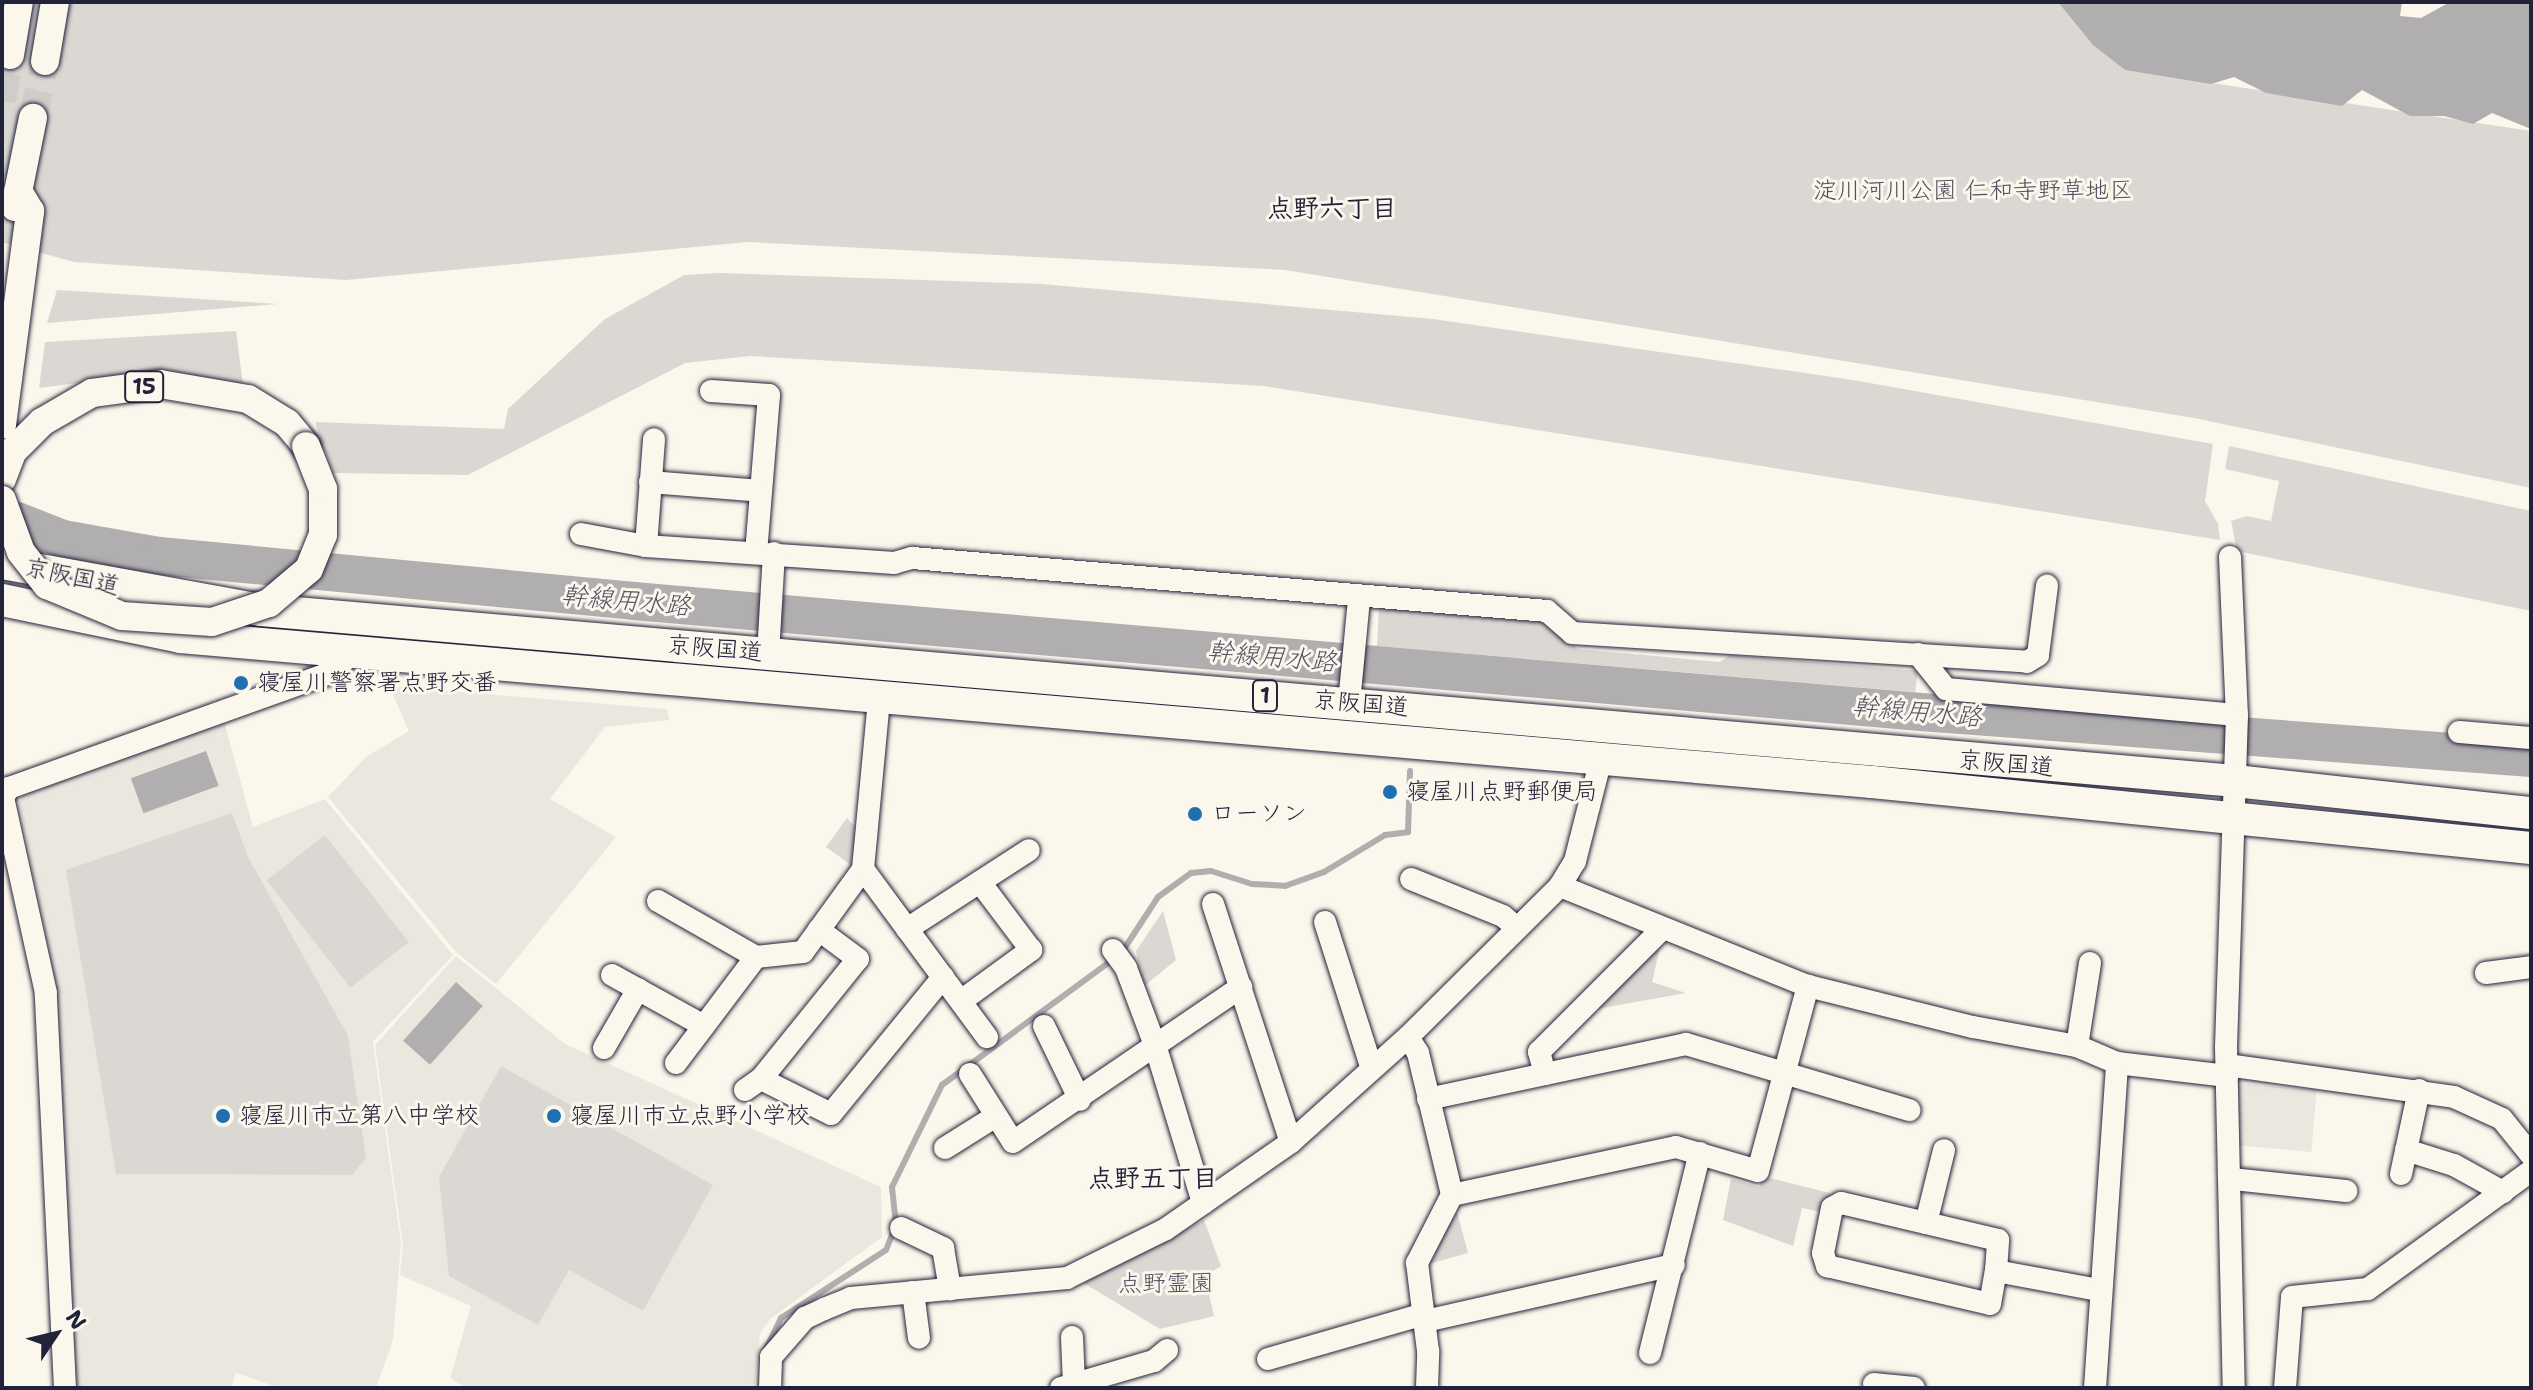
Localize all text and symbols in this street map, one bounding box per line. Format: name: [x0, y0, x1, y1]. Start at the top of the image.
park label: 淀川河川公園 仁和寺野草地区: [1813, 177, 2133, 205]
district label: 点野六丁目: [1267, 192, 1397, 224]
road number: 15: [124, 369, 164, 405]
street label: 京阪国道: [22, 553, 122, 601]
water label: 幹線用水路: [560, 579, 692, 621]
street label: 京阪国道: [666, 630, 764, 668]
water label: 幹線用水路: [1206, 635, 1338, 677]
place label: 寝屋川警察署点野交番: [257, 669, 497, 697]
marker: 寝屋川警察署点野交番: [232, 674, 250, 692]
road number: 1: [1251, 678, 1279, 714]
street label: 京阪国道: [1312, 685, 1410, 723]
water label: 幹線用水路: [1851, 690, 1983, 732]
street label: 京阪国道: [1957, 745, 2055, 783]
place label: 寝屋川点野郵便局: [1406, 778, 1598, 806]
marker: 寝屋川点野郵便局: [1381, 783, 1399, 801]
place label: ローソン: [1211, 800, 1307, 828]
marker: ローソン: [1186, 805, 1204, 823]
place label: 寝屋川市立第八中学校: [239, 1102, 479, 1130]
place label: 寝屋川市立点野小学校: [570, 1102, 810, 1130]
marker: 寝屋川市立第八中学校: [214, 1107, 232, 1125]
marker: 寝屋川市立点野小学校: [545, 1107, 563, 1125]
district label: 点野五丁目: [1088, 1162, 1218, 1194]
park label: 点野霊園: [1118, 1270, 1214, 1298]
north arrow: [16, 1294, 96, 1374]
text: N: [59, 1304, 93, 1335]

